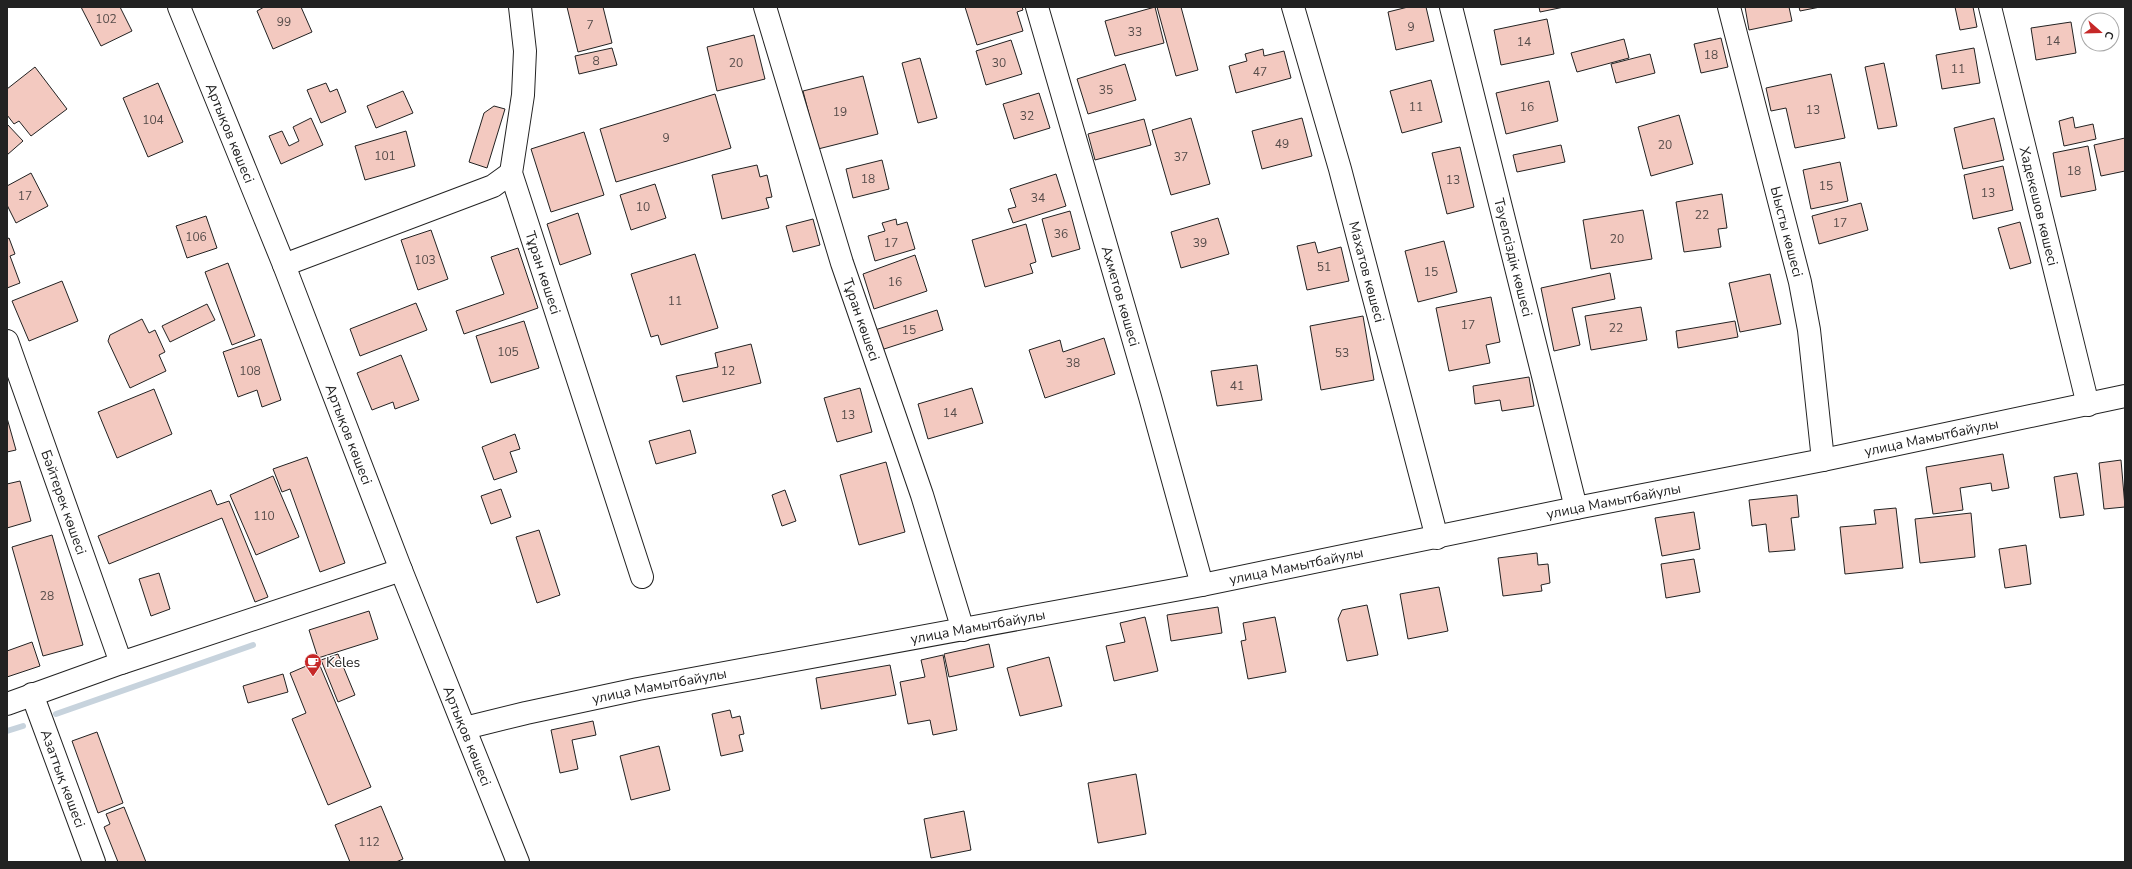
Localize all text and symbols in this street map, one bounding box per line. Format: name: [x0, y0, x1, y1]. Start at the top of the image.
house number: 102: [95, 11, 117, 27]
north arrow: [2080, 12, 2120, 52]
house number: 99: [277, 14, 291, 30]
house number: 7: [586, 17, 594, 33]
house number: 9: [1407, 19, 1415, 35]
house number: 33: [1128, 24, 1142, 40]
text: С: [2100, 29, 2117, 42]
house number: 14: [2046, 33, 2060, 49]
house number: 14: [1517, 34, 1531, 50]
house number: 18: [1704, 47, 1718, 63]
house number: 8: [592, 53, 600, 69]
house number: 20: [729, 55, 743, 71]
house number: 30: [992, 55, 1006, 71]
house number: 11: [1951, 61, 1965, 77]
house number: 47: [1253, 64, 1267, 80]
street label: Артықов көшесі: [201, 80, 259, 186]
house number: 35: [1099, 82, 1113, 98]
house number: 11: [1409, 99, 1423, 115]
house number: 16: [1520, 99, 1534, 115]
house number: 13: [1806, 102, 1820, 118]
house number: 19: [833, 104, 847, 120]
house number: 32: [1020, 108, 1034, 124]
house number: 104: [142, 112, 164, 128]
house number: 9: [662, 130, 670, 146]
house number: 49: [1275, 136, 1289, 152]
house number: 20: [1658, 137, 1672, 153]
street label: Хадекешов көшесі: [2015, 145, 2062, 268]
house number: 101: [374, 148, 396, 164]
house number: 37: [1174, 149, 1188, 165]
house number: 18: [2067, 163, 2081, 179]
house number: 18: [861, 171, 875, 187]
house number: 13: [1446, 172, 1460, 188]
house number: 15: [1819, 178, 1833, 194]
street label: Ыысты көшесі: [1766, 184, 1807, 279]
house number: 13: [1981, 185, 1995, 201]
house number: 17: [18, 188, 32, 204]
house number: 34: [1031, 190, 1045, 206]
street label: Тәуелсіздік көшесі: [1489, 196, 1537, 319]
house number: 10: [636, 199, 650, 215]
house number: 22: [1695, 207, 1709, 223]
house number: 17: [1833, 215, 1847, 231]
street label: Махатов көшесі: [1344, 219, 1389, 325]
house number: 36: [1054, 226, 1068, 242]
house number: 106: [185, 229, 207, 245]
street label: Тұран көшесі: [520, 229, 565, 317]
house number: 20: [1610, 231, 1624, 247]
house number: 17: [884, 235, 898, 251]
house number: 39: [1193, 235, 1207, 251]
street label: Ахметов көшесі: [1097, 244, 1144, 349]
house number: 103: [414, 252, 436, 268]
house number: 51: [1317, 259, 1331, 275]
house number: 15: [1424, 264, 1438, 280]
house number: 16: [888, 274, 902, 290]
street label: Тұран көшесі: [838, 276, 884, 364]
house number: 11: [668, 293, 682, 309]
house number: 17: [1461, 317, 1475, 333]
house number: 22: [1609, 320, 1623, 336]
house number: 15: [902, 322, 916, 338]
house number: 105: [497, 344, 519, 360]
house number: 53: [1335, 345, 1349, 361]
house number: 38: [1066, 355, 1080, 371]
house number: 108: [239, 363, 261, 379]
house number: 12: [721, 363, 735, 379]
house number: 41: [1230, 378, 1244, 394]
street label: Артықов көшесі: [321, 382, 376, 488]
house number: 14: [943, 405, 957, 421]
house number: 13: [841, 407, 855, 423]
street label: улица Мамытбайулы: [1862, 414, 2000, 461]
street label: Бәйтерек көшесі: [36, 447, 91, 557]
street label: улица Мамытбайулы: [1545, 479, 1683, 524]
house number: 110: [253, 508, 275, 524]
street label: улица Мамытбайулы: [1227, 543, 1365, 589]
house number: 28: [40, 588, 54, 604]
street label: улица Мамытбайулы: [909, 605, 1047, 649]
cafe icon: Keles: [303, 652, 323, 677]
place label: Keles: [326, 653, 361, 672]
street label: улица Мамытбайулы: [590, 664, 728, 709]
street label: Артықов көшесі: [438, 683, 496, 789]
street label: Азаттық көшесі: [36, 727, 89, 830]
house number: 112: [358, 834, 380, 850]

